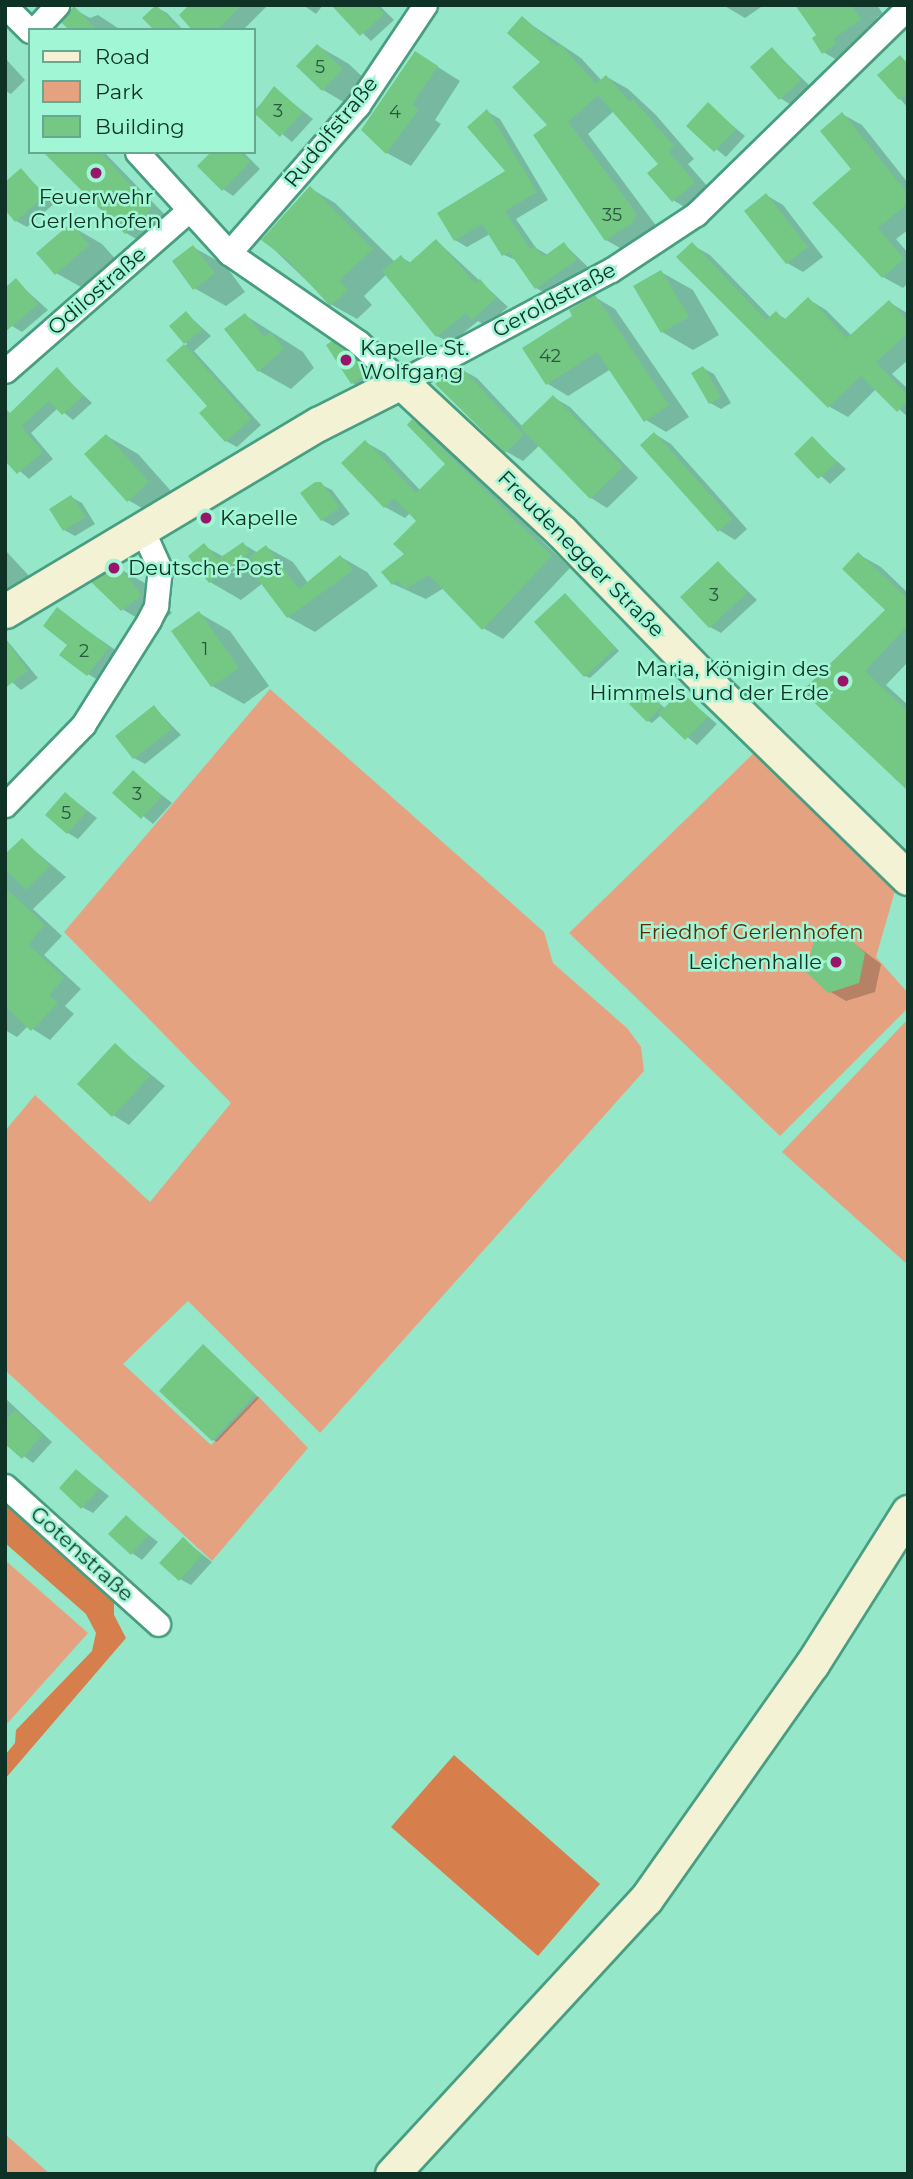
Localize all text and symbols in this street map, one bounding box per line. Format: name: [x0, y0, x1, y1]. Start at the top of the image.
legend: [28, 28, 256, 154]
text: Road: [95, 44, 150, 69]
house number: 5: [315, 56, 325, 78]
street label: Rudolfstraße: [279, 72, 383, 192]
text: Park: [95, 79, 143, 104]
house number: 3: [273, 100, 283, 122]
house number: 4: [389, 101, 401, 123]
text: Building: [95, 114, 185, 139]
marker: Feuerwehr Gerlenhofen: [88, 165, 104, 181]
place label: Feuerwehr Gerlenhofen: [31, 184, 161, 234]
house number: 35: [602, 204, 622, 226]
street label: Odilostraße: [43, 242, 151, 340]
street label: Geroldstraße: [488, 257, 620, 343]
place label: Kapelle St. Wolfgang: [360, 335, 470, 385]
house number: 42: [539, 345, 561, 367]
marker: Kapelle St. Wolfgang: [338, 352, 354, 368]
street label: Freudenegger Straße: [492, 465, 670, 643]
place label: Kapelle: [220, 505, 298, 531]
marker: Kapelle: [198, 510, 214, 526]
place label: Deutsche Post: [128, 555, 282, 581]
marker: Deutsche Post: [106, 560, 122, 576]
house number: 3: [709, 584, 719, 606]
house number: 1: [202, 638, 208, 660]
house number: 2: [79, 640, 89, 662]
place label: Maria, Königin des Himmels und der Erde: [590, 656, 829, 706]
marker: Maria, Königin des Himmels und der Erde: [835, 673, 851, 689]
house number: 3: [132, 783, 142, 805]
house number: 5: [61, 802, 71, 824]
park label: Friedhof Gerlenhofen: [639, 919, 863, 945]
place label: Leichenhalle: [688, 949, 822, 975]
marker: Leichenhalle: [828, 954, 844, 970]
street label: Gotenstraße: [25, 1501, 139, 1607]

